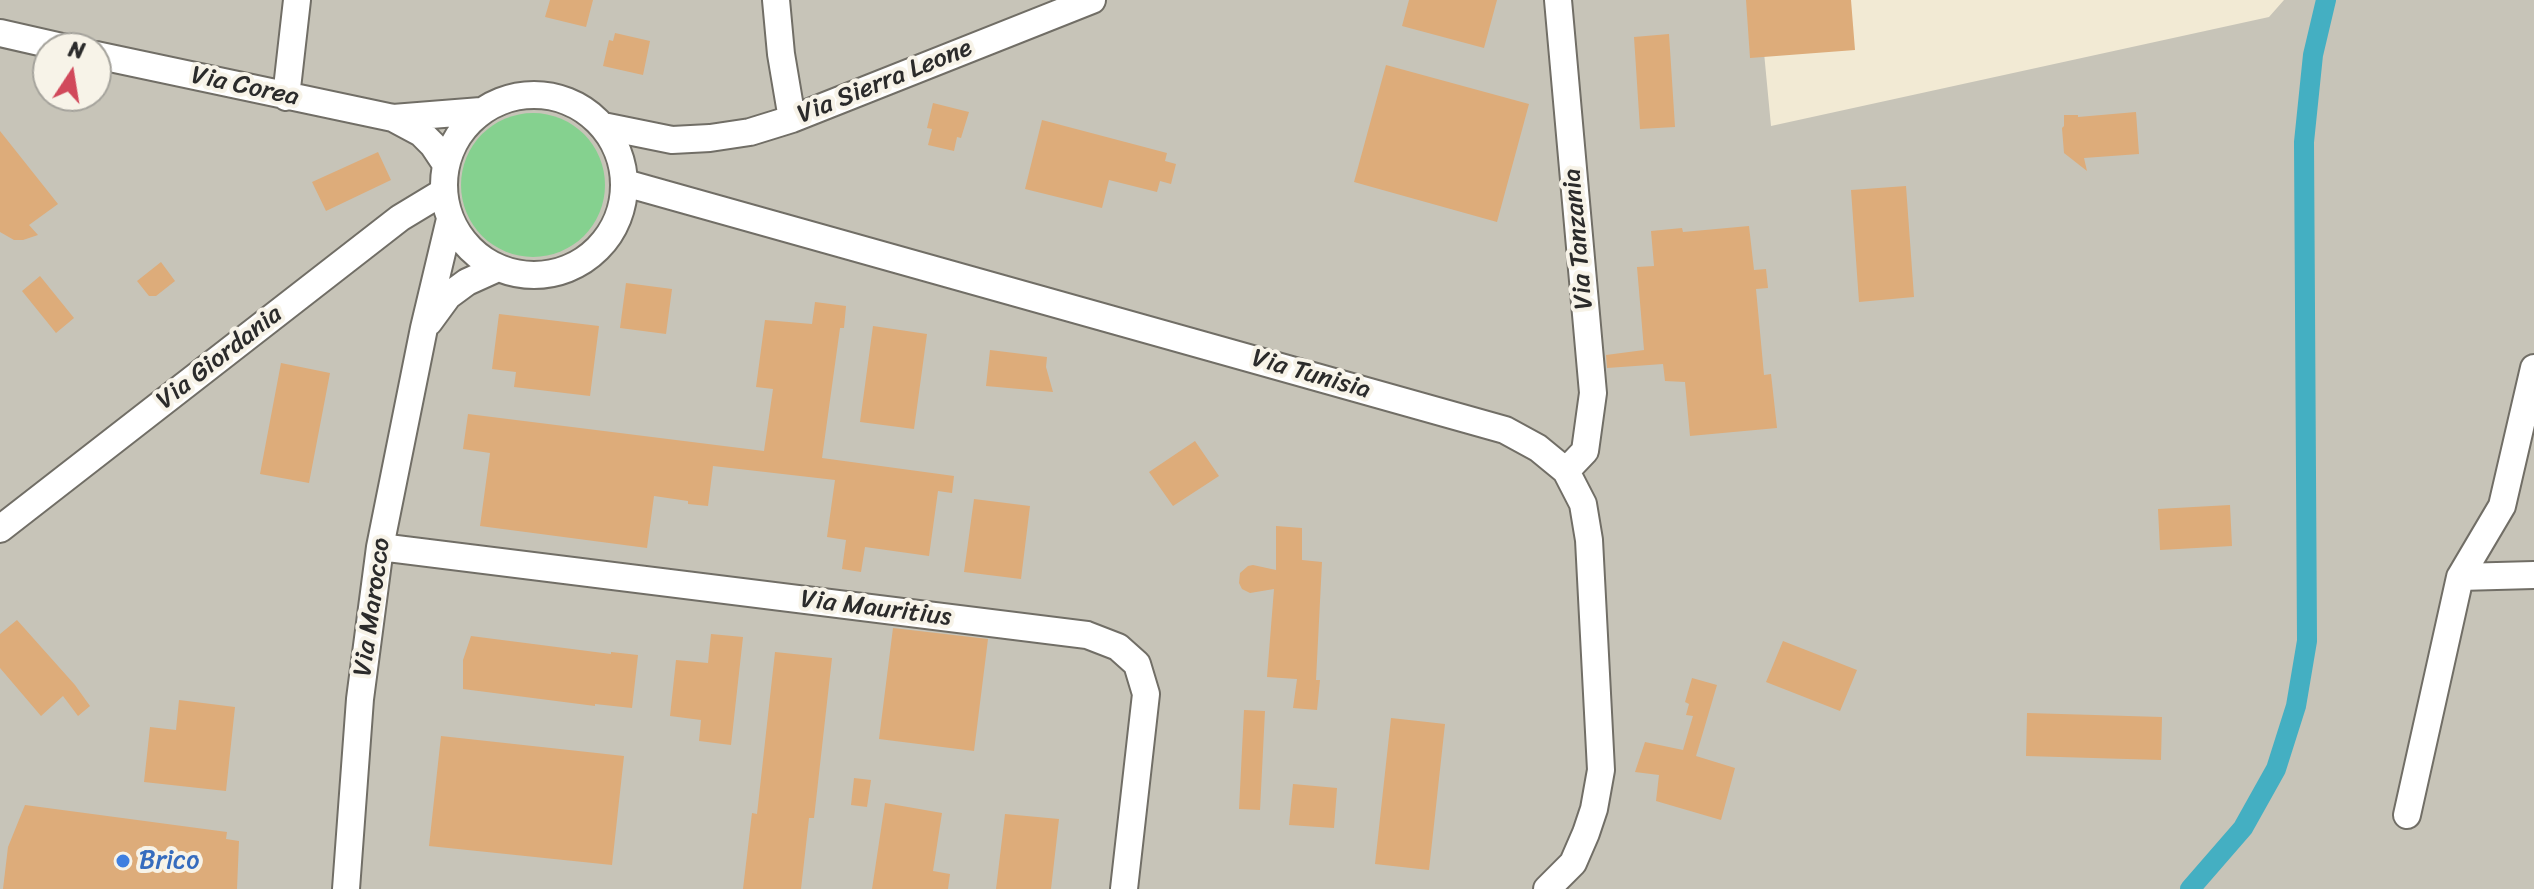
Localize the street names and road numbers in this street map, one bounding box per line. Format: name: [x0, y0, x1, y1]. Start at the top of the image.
street label: Via Sierra Leone: [793, 33, 977, 131]
street label: Via Corea: [188, 60, 302, 114]
street label: Via Tanzania: [1557, 167, 1601, 311]
street label: Via Giordania: [151, 299, 289, 417]
street label: Via Tunisia: [1248, 343, 1374, 407]
street label: Via Marocco: [348, 536, 398, 678]
street label: Via Mauritius: [799, 584, 953, 634]

